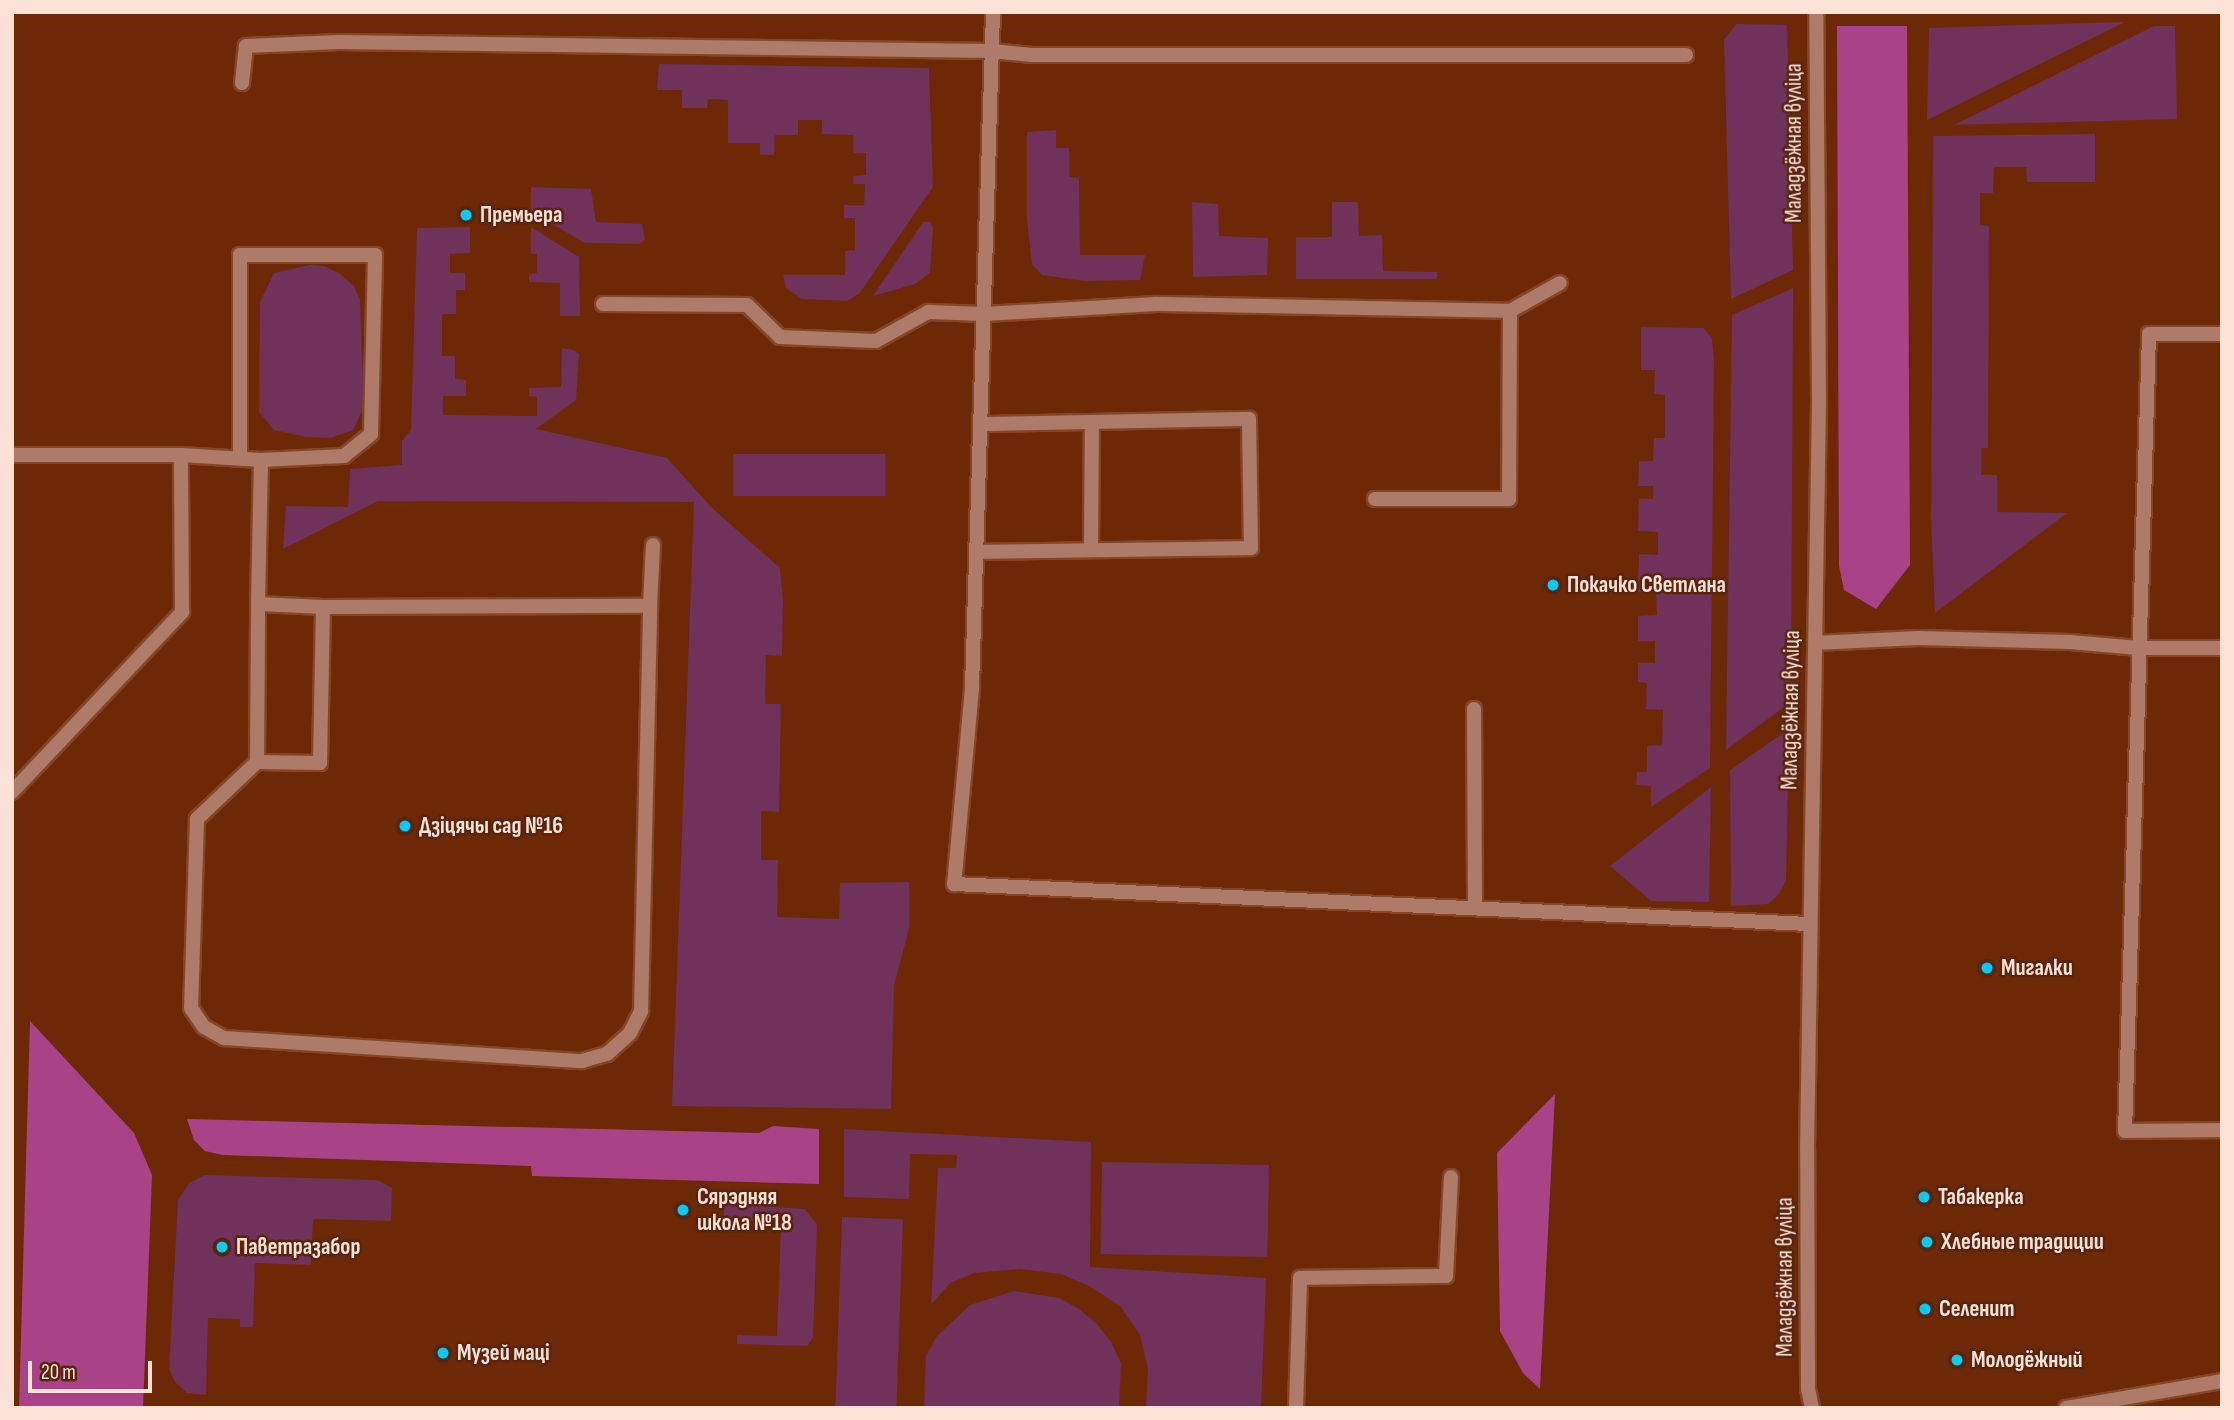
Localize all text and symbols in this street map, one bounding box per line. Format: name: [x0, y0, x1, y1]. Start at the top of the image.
street label: Маладзёжная вуліца: [1780, 63, 1808, 223]
place label: Премьера: [480, 201, 562, 229]
marker: Премьера: [458, 207, 474, 223]
place label: Покачко Светлана: [1567, 571, 1726, 599]
marker: Покачко Светлана: [1545, 577, 1561, 593]
street label: Маладзёжная вуліца: [1776, 630, 1806, 790]
place label: Дзіцячы сад №16: [419, 812, 563, 840]
marker: Дзіцячы сад №16: [397, 818, 413, 834]
place label: Мигалки: [2001, 954, 2073, 982]
marker: Мигалки: [1979, 960, 1995, 976]
place label: Сярэдняя школа №18: [697, 1183, 792, 1237]
place label: Табакерка: [1938, 1183, 2024, 1211]
marker: Табакерка: [1916, 1189, 1932, 1205]
street label: Маладзёжная вуліца: [1771, 1197, 1799, 1357]
marker: Сярэдняя школа №18: [675, 1202, 691, 1218]
place label: Хлебные традиции: [1941, 1228, 2104, 1256]
place label: Паветразабор: [236, 1233, 360, 1261]
marker: Хлебные традиции: [1919, 1234, 1935, 1250]
marker: Паветразабор: [214, 1239, 230, 1255]
place label: Селенит: [1939, 1295, 2015, 1323]
marker: Селенит: [1917, 1301, 1933, 1317]
place label: Музей маці: [457, 1339, 550, 1367]
marker: Музей маці: [435, 1345, 451, 1361]
scale bar: [32, 1346, 156, 1390]
place label: Молодёжный: [1971, 1346, 2083, 1374]
marker: Молодёжный: [1949, 1352, 1965, 1368]
text: 20 m: [41, 1360, 76, 1385]

